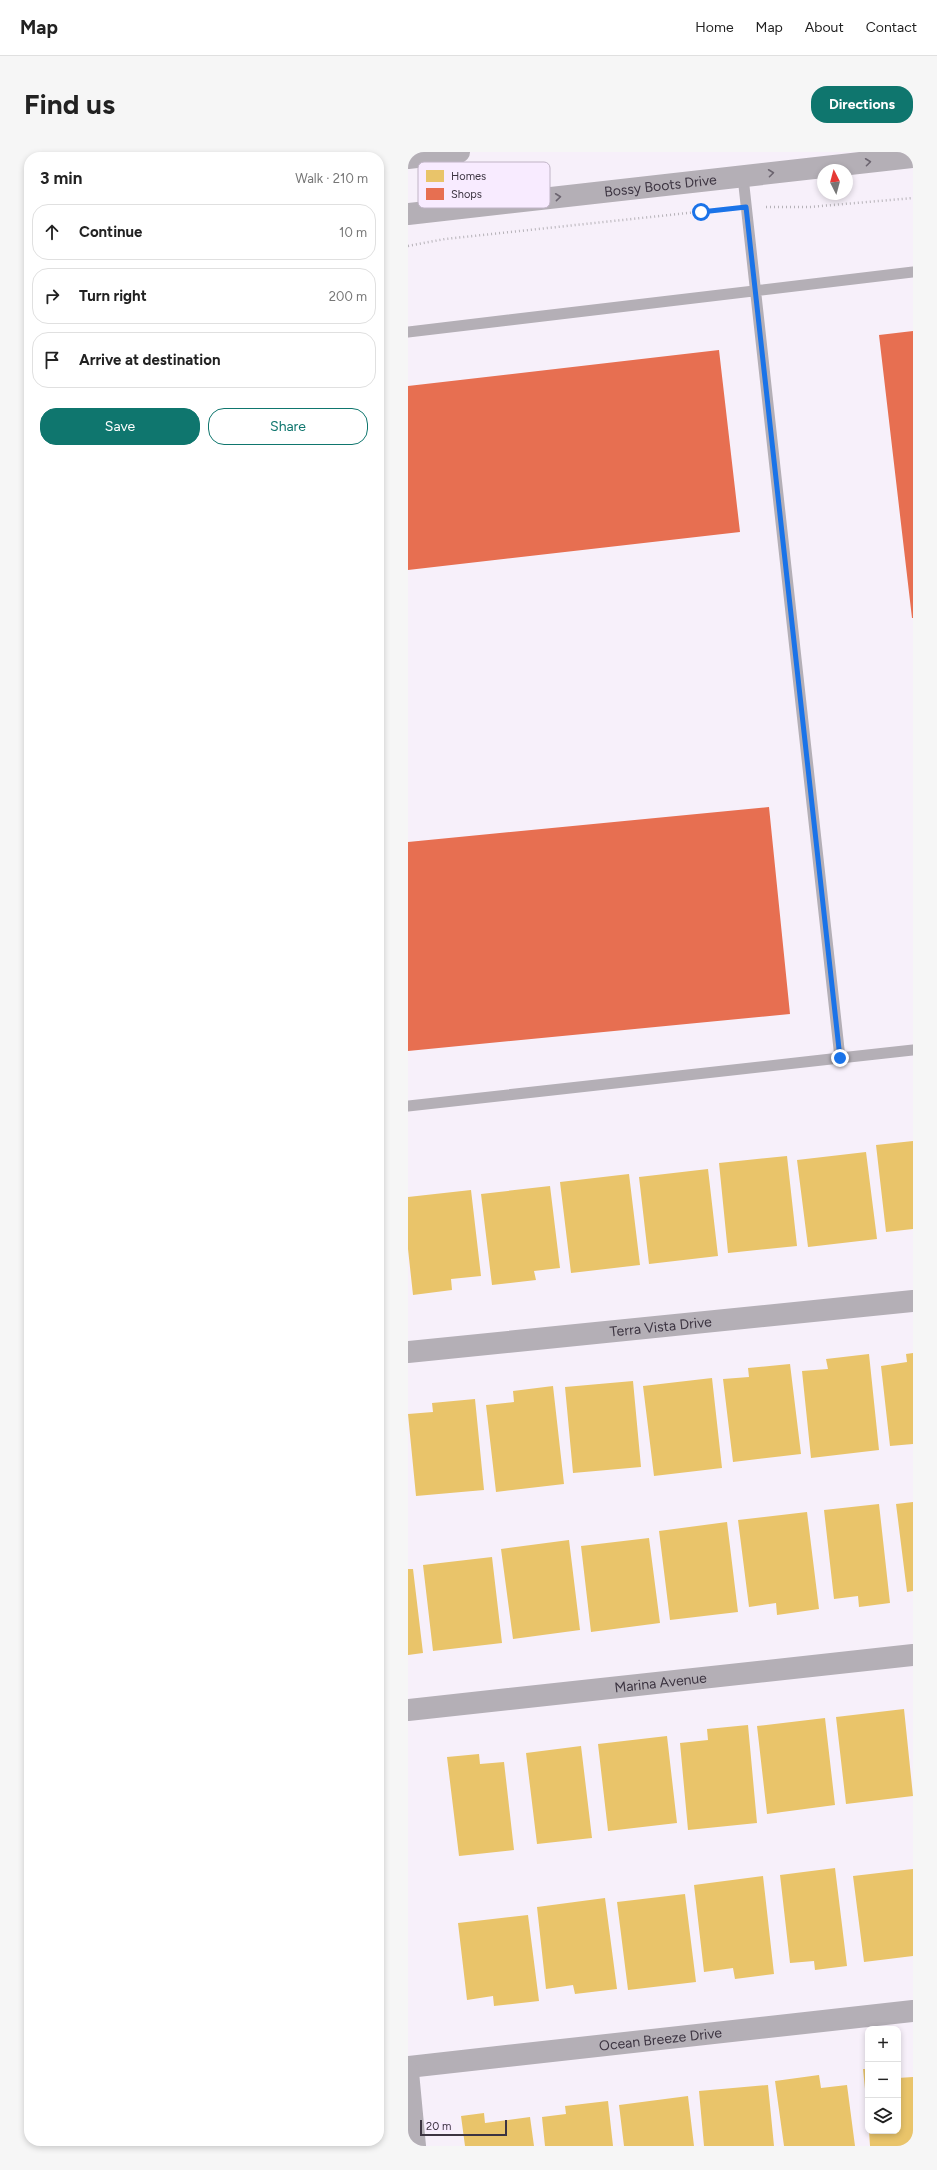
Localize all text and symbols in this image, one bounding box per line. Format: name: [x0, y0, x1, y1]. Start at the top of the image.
text: Map: [20, 16, 58, 39]
text: Home: [695, 19, 734, 36]
text: Map: [756, 19, 783, 36]
text: About: [805, 19, 844, 36]
text: Contact: [866, 19, 917, 36]
button: Directions: [811, 86, 913, 123]
text: Find us: [24, 87, 115, 121]
one-way arrow: [865, 158, 871, 167]
legend: [418, 162, 550, 208]
north arrow: [817, 164, 853, 200]
text: 3 min: [40, 168, 82, 188]
one-way arrow: [768, 169, 774, 178]
text: Homes: [451, 170, 486, 183]
text: Walk · 210 m: [295, 171, 368, 186]
street label: Bossy Boots Drive: [603, 171, 718, 201]
text: Shops: [451, 188, 482, 201]
one-way arrow: [555, 193, 561, 202]
route start: [692, 203, 710, 221]
icon: ahead: [41, 221, 63, 243]
text: Continue: [79, 223, 142, 241]
text: 10 m: [339, 225, 367, 240]
icon: right: [41, 285, 63, 307]
text: Turn right: [79, 287, 147, 305]
text: 200 m: [329, 289, 367, 304]
icon: arrive: [41, 349, 63, 371]
text: Arrive at destination: [79, 351, 220, 369]
button: Save: [40, 408, 200, 445]
button: Share: [208, 408, 368, 445]
route end: [831, 1049, 849, 1067]
street label: Terra Vista Drive: [609, 1313, 713, 1341]
street label: Marina Avenue: [614, 1669, 708, 1696]
street label: Ocean Breeze Drive: [598, 2024, 723, 2055]
map controls: [865, 2026, 901, 2134]
button: +: [865, 2026, 901, 2062]
button: −: [865, 2062, 901, 2098]
button: layers: [865, 2098, 901, 2134]
scale bar: [420, 2118, 507, 2137]
text: 20 m: [426, 2120, 451, 2133]

